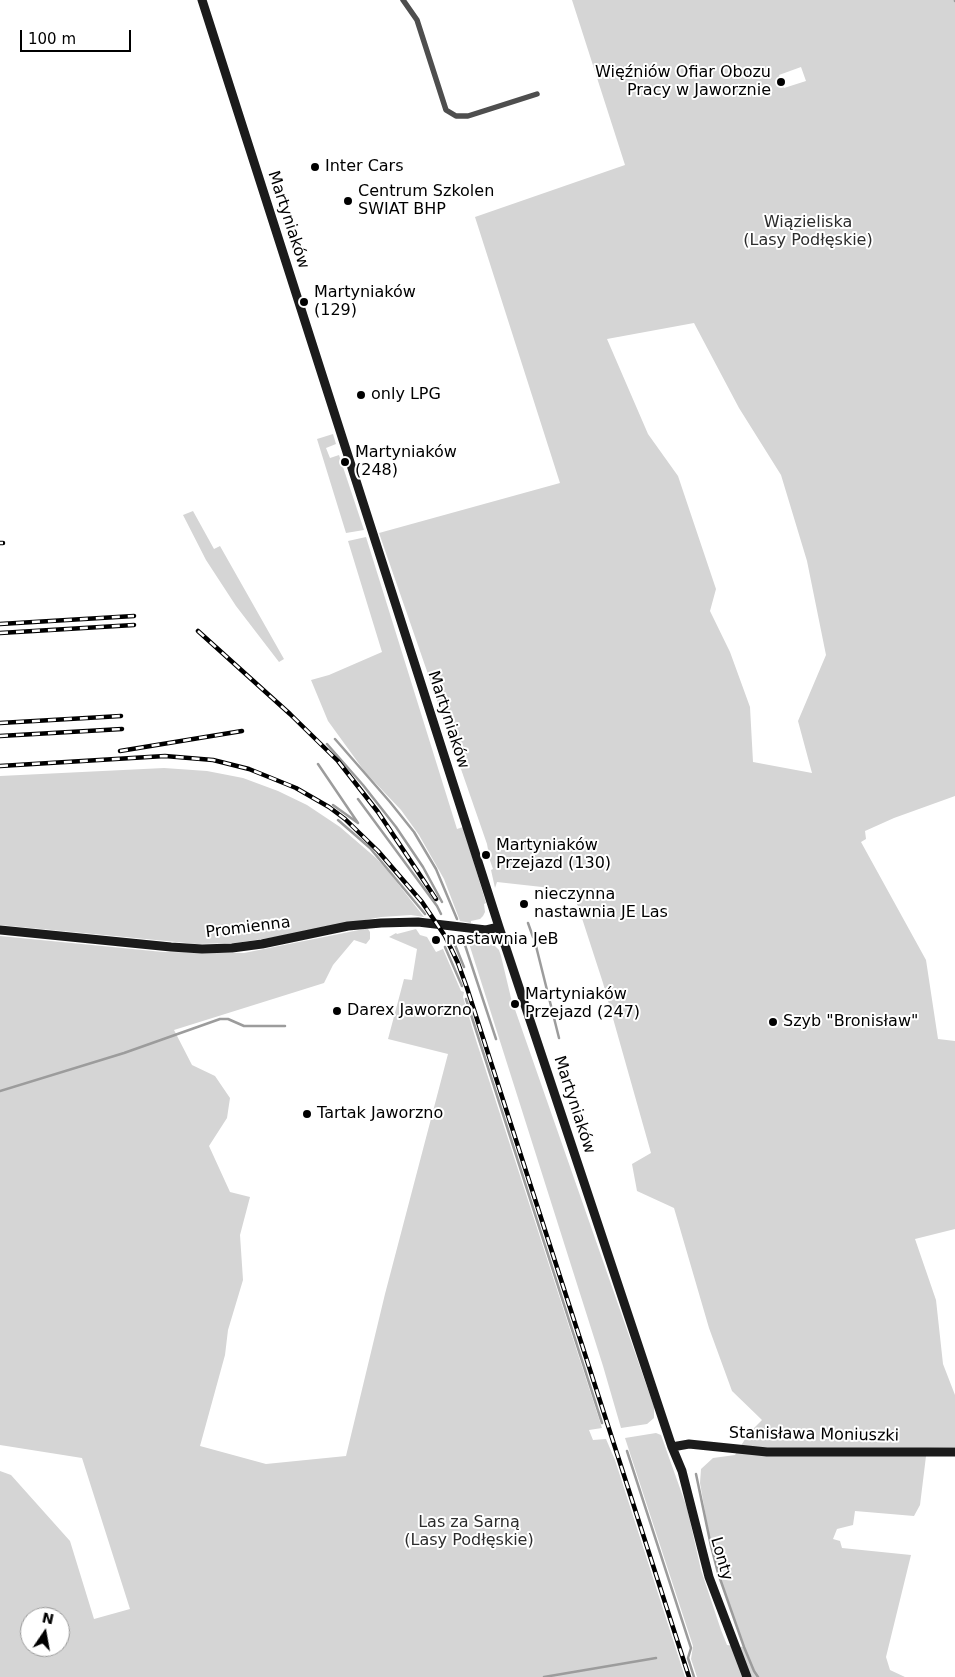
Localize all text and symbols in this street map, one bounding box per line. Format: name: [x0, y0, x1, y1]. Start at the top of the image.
scale bar: [22, 20, 134, 52]
text: 100 m: [28, 30, 76, 48]
place label: Więźniów Ofiar Obozu Pracy w Jaworznie: [595, 63, 771, 101]
marker: Więźniów Ofiar Obozu Pracy w Jaworznie: [775, 76, 787, 88]
place label: Inter Cars: [325, 157, 404, 177]
marker: Inter Cars: [309, 161, 321, 173]
street label: Martyniaków: [263, 169, 313, 271]
place label: Centrum Szkolen SWIAT BHP: [358, 182, 494, 220]
marker: Centrum Szkolen SWIAT BHP: [342, 195, 354, 207]
park label: Wiązieliska (Lasy Podłęskie): [743, 213, 873, 251]
place label: Martyniaków (129): [314, 283, 416, 321]
marker: Martyniaków (129): [298, 296, 310, 308]
place label: only LPG: [371, 385, 441, 405]
marker: only LPG: [355, 389, 367, 401]
place label: Martyniaków (248): [355, 443, 457, 481]
marker: Martyniaków (248): [339, 456, 351, 468]
street label: Martyniaków: [423, 669, 473, 771]
place label: Martyniaków Przejazd (130): [496, 836, 611, 874]
marker: Martyniaków Przejazd (130): [480, 849, 492, 861]
place label: nieczynna nastawnia JE Las: [534, 885, 668, 923]
marker: nieczynna nastawnia JE Las: [518, 898, 530, 910]
street label: Promienna: [204, 913, 292, 943]
place label: nastawnia JeB: [446, 930, 558, 950]
marker: nastawnia JeB: [430, 934, 442, 946]
place label: Martyniaków Przejazd (247): [525, 985, 640, 1023]
marker: Martyniaków Przejazd (247): [509, 998, 521, 1010]
place label: Darex Jaworzno: [347, 1001, 472, 1021]
marker: Darex Jaworzno: [331, 1005, 343, 1017]
place label: Szyb "Bronisław": [783, 1012, 918, 1032]
marker: Szyb "Bronisław": [767, 1016, 779, 1028]
street label: Martyniaków: [549, 1054, 599, 1156]
place label: Tartak Jaworzno: [317, 1104, 443, 1124]
marker: Tartak Jaworzno: [301, 1108, 313, 1120]
street label: Stanisława Moniuszki: [729, 1424, 899, 1446]
park label: Las za Sarną (Lasy Podłęskie): [404, 1513, 534, 1551]
street label: Lonty: [706, 1535, 736, 1583]
north arrow: [20, 1607, 70, 1657]
text: N: [41, 1609, 55, 1627]

